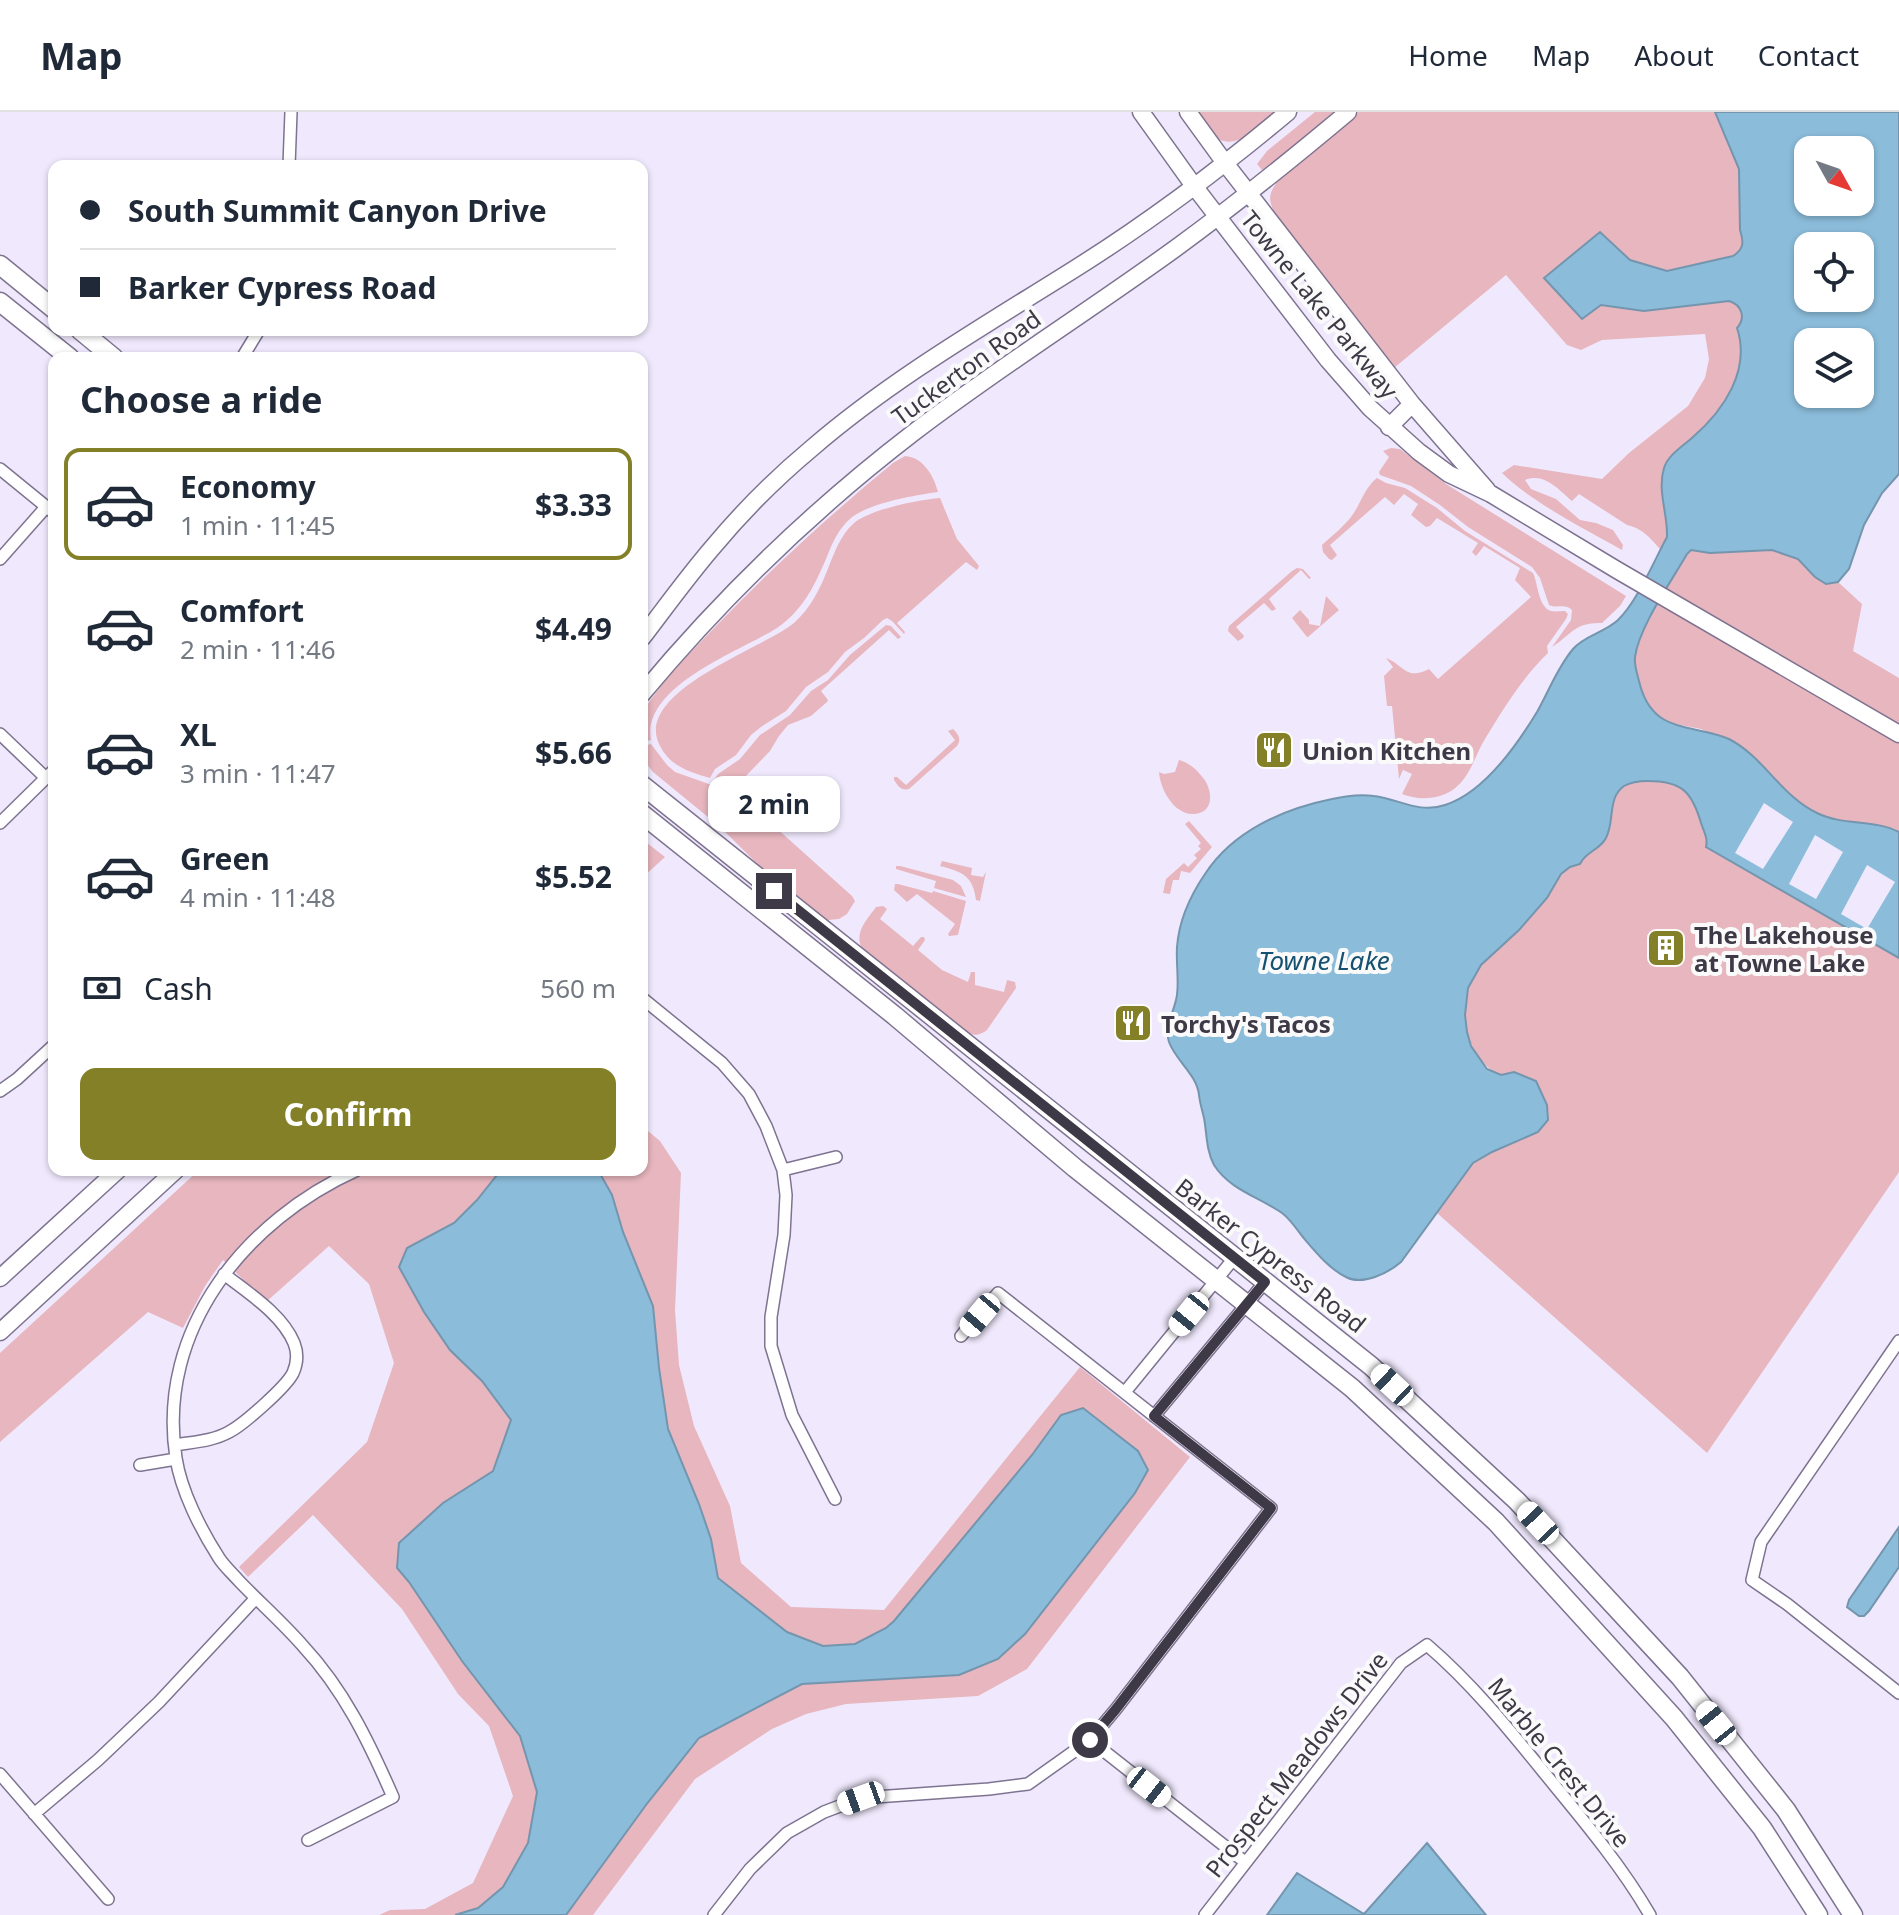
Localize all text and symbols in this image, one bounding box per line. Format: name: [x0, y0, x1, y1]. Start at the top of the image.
text: Map: [40, 29, 123, 81]
text: Home: [1408, 36, 1488, 74]
text: Map: [1532, 36, 1590, 74]
text: About: [1634, 36, 1714, 74]
text: Contact: [1758, 36, 1859, 74]
north arrow: [1794, 136, 1874, 216]
map controls: [1794, 136, 1874, 408]
text: South Summit Canyon Drive: [128, 190, 547, 231]
street label: Towne Lake Parkway: [1234, 203, 1407, 406]
button: locate: [1794, 232, 1874, 312]
text: Barker Cypress Road: [128, 267, 436, 308]
street label: Tuckerton Road: [885, 302, 1047, 432]
button: layers: [1794, 328, 1874, 408]
text: Choose a ride: [80, 375, 322, 424]
text: Economy: [180, 466, 316, 507]
icon: car: [84, 468, 156, 540]
text: $3.33: [535, 484, 612, 525]
text: 1 min · 11:45: [180, 507, 336, 543]
text: Comfort: [180, 590, 304, 631]
icon: car: [84, 592, 156, 664]
text: $4.49: [535, 608, 612, 649]
text: 2 min · 11:46: [180, 631, 336, 667]
text: XL: [180, 714, 217, 755]
icon: car: [84, 716, 156, 788]
restaurant icon: Union Kitchen: [1253, 729, 1295, 771]
text: $5.66: [535, 732, 612, 773]
place label: Union Kitchen: [1302, 734, 1471, 767]
text: 3 min · 11:47: [180, 755, 336, 791]
callout: 2 min: [708, 775, 840, 831]
text: 2 min: [738, 786, 810, 822]
text: Green: [180, 838, 270, 879]
icon: car: [84, 840, 156, 912]
text: $5.52: [535, 856, 612, 897]
route end: [756, 873, 792, 909]
text: 4 min · 11:48: [180, 879, 336, 915]
place label: The Lakehouse at Towne Lake: [1694, 918, 1874, 979]
building icon: The Lakehouse at Towne Lake: [1645, 927, 1687, 969]
water label: Towne Lake: [1258, 942, 1390, 978]
icon: cash: [80, 966, 124, 1010]
text: Cash: [144, 968, 213, 1009]
text: 560 m: [540, 970, 616, 1006]
restaurant icon: Torchy's Tacos: [1112, 1002, 1154, 1044]
place label: Torchy's Tacos: [1161, 1007, 1331, 1040]
button: Confirm: [80, 1068, 616, 1160]
street label: Barker Cypress Road: [1169, 1170, 1373, 1340]
car: [1165, 1288, 1213, 1340]
car: [955, 1289, 1005, 1341]
car: [1366, 1360, 1418, 1410]
car: [1513, 1497, 1563, 1549]
street label: Prospect Meadows Drive: [1197, 1644, 1395, 1884]
street label: Marble Crest Drive: [1481, 1670, 1639, 1854]
car: [1692, 1697, 1740, 1749]
route start: [1072, 1722, 1108, 1758]
car: [1123, 1763, 1175, 1811]
car: [834, 1779, 888, 1817]

